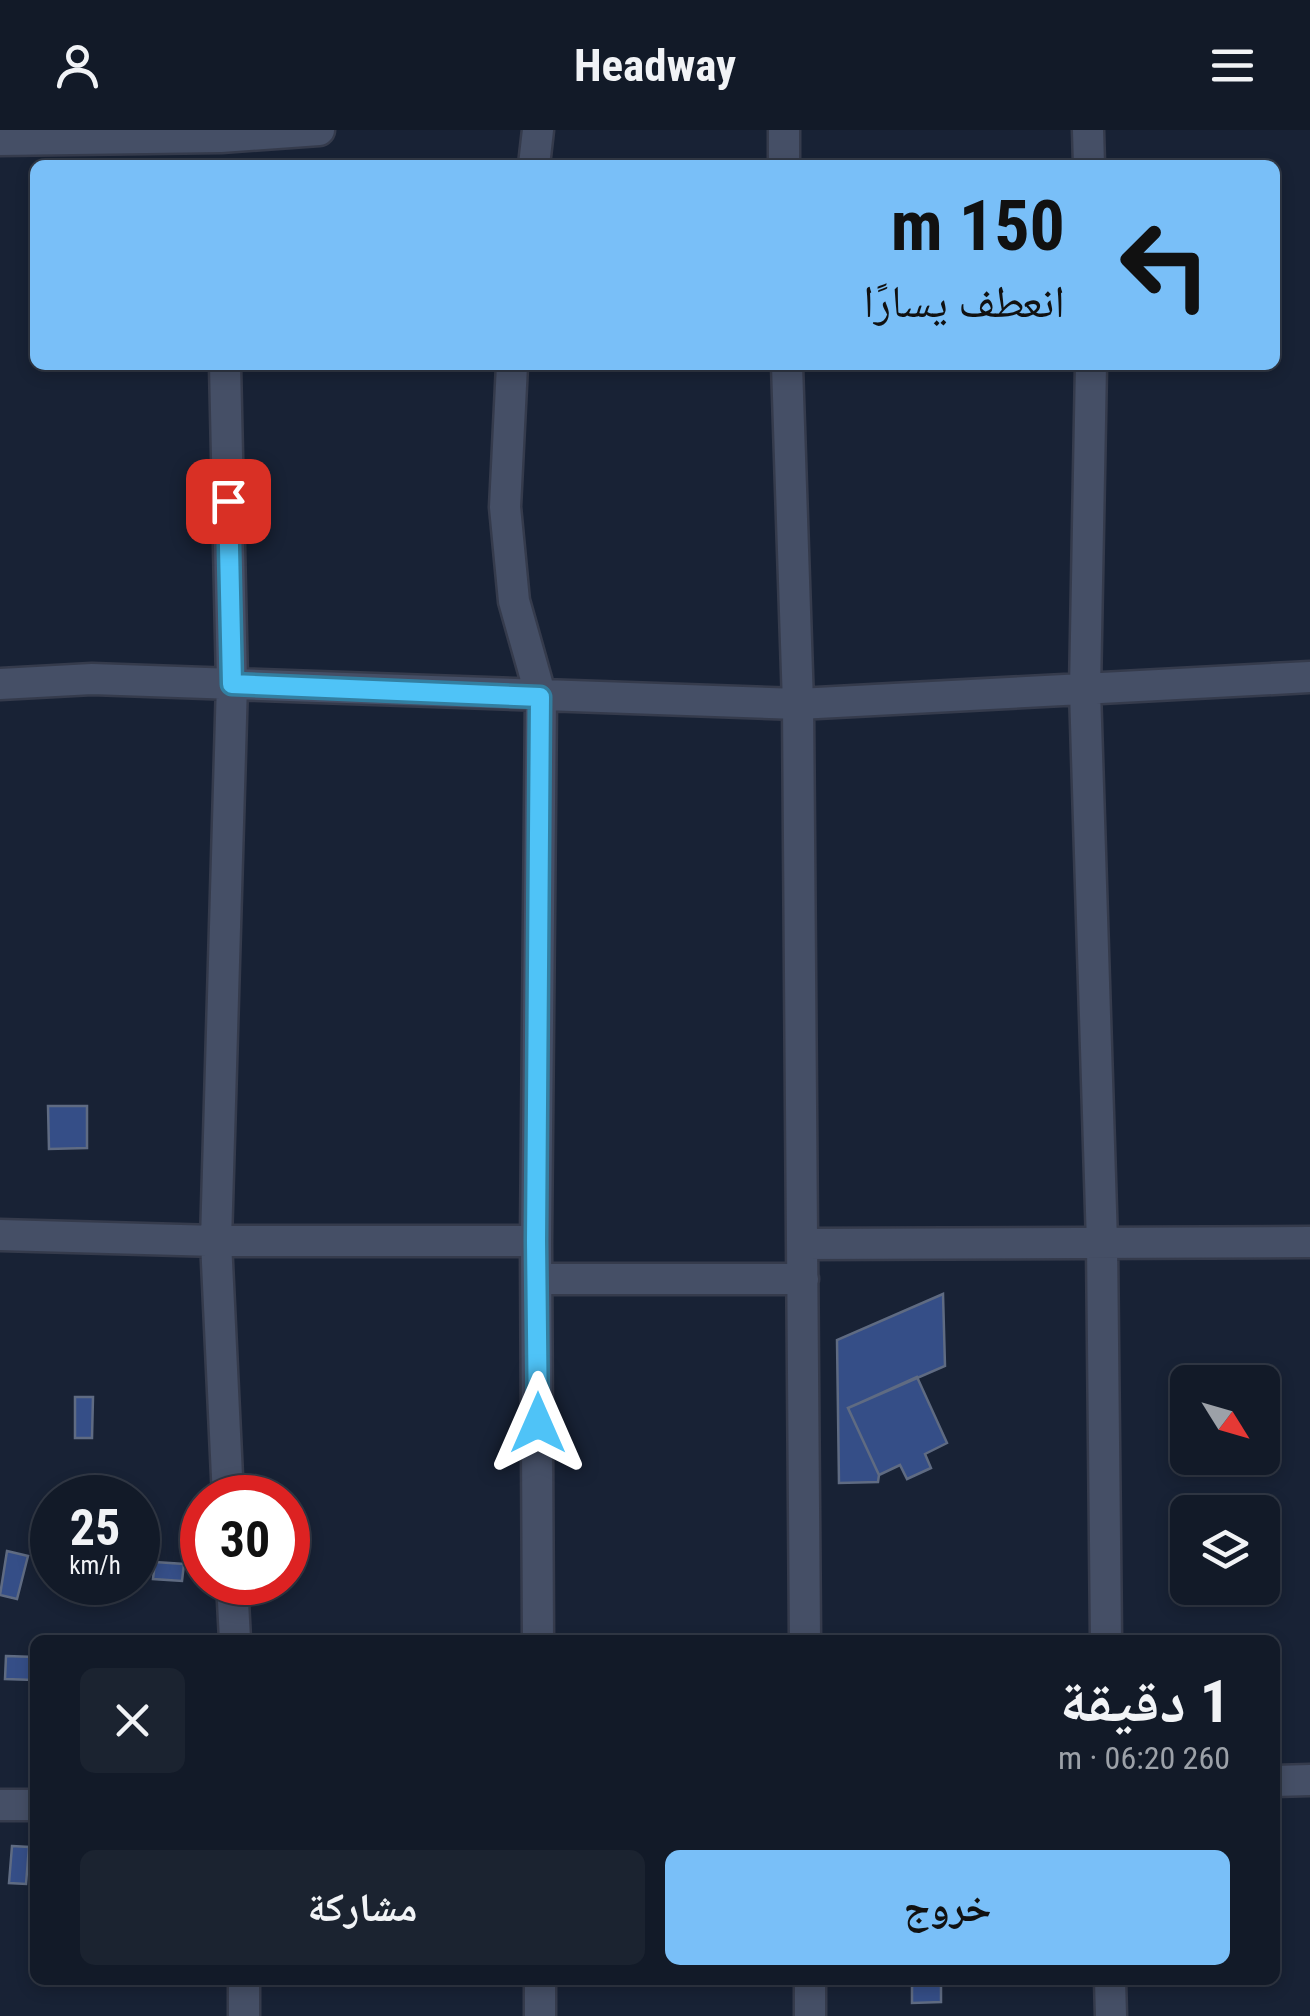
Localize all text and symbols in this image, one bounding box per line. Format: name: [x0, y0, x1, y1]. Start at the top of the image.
icon: person: [50, 38, 105, 93]
icon: menu: [1205, 38, 1260, 93]
text: Headway: [574, 39, 736, 92]
text: 150 m: [891, 185, 1065, 267]
icon: left: [1100, 200, 1230, 330]
text: انعطف يسارًا: [863, 275, 1065, 328]
pin: [186, 459, 271, 544]
icon: arrive: [201, 474, 256, 529]
north arrow: [1170, 1365, 1280, 1475]
map controls: [1170, 1365, 1280, 1605]
position arrow: [486, 1371, 590, 1475]
speed limit sign: 30: [180, 1475, 310, 1605]
button: layers: [1170, 1495, 1280, 1605]
text: 25: [70, 1499, 120, 1557]
text: km/h: [69, 1551, 121, 1580]
text: 1 دقيقة: [1060, 1666, 1230, 1737]
button: close: [80, 1668, 185, 1773]
text: 260 m · 06:20: [1058, 1739, 1230, 1777]
button: مشاركة: [80, 1850, 645, 1965]
button: خروج: [665, 1850, 1230, 1965]

